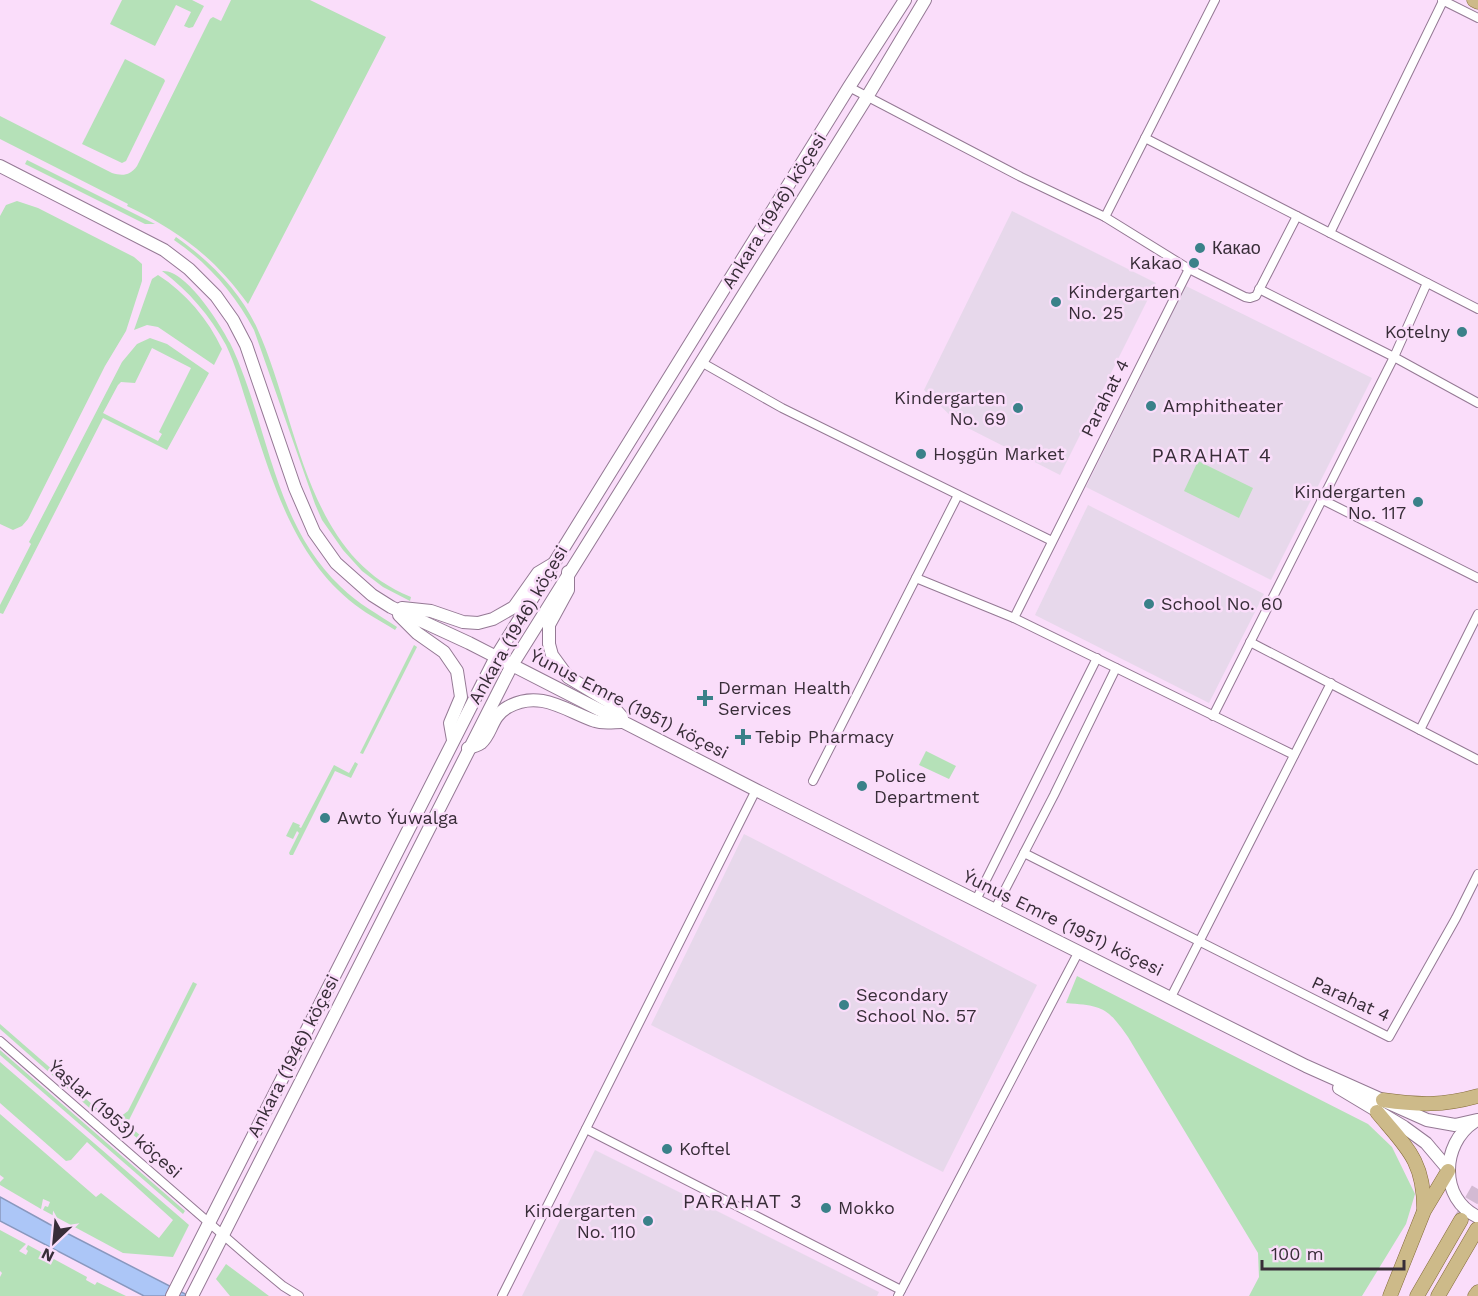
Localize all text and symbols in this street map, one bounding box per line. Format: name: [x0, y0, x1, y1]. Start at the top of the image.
street label: Ankara (1946) köçesi: [717, 129, 830, 292]
place label: Какао: [1212, 237, 1261, 258]
marker: Какао: [1193, 241, 1207, 255]
place label: Kakao: [1129, 252, 1182, 273]
marker: Kakao: [1187, 256, 1201, 270]
place label: Kindergarten No. 25: [1068, 281, 1180, 323]
marker: Kindergarten No. 25: [1049, 295, 1063, 309]
place label: Kotelny: [1385, 321, 1451, 342]
marker: Kotelny: [1455, 325, 1469, 339]
street label: Parahat 4: [1076, 356, 1133, 440]
place label: Kindergarten No. 69: [894, 387, 1006, 429]
place label: Amphitheater: [1163, 395, 1283, 416]
marker: Amphitheater: [1144, 399, 1158, 413]
marker: Kindergarten No. 69: [1011, 401, 1025, 415]
place label: Hoşgün Market: [933, 443, 1065, 464]
district label: PARAHAT 4: [1151, 443, 1273, 467]
marker: Hoşgün Market: [914, 447, 928, 461]
place label: Kindergarten No. 117: [1294, 481, 1406, 523]
marker: Kindergarten No. 117: [1411, 495, 1425, 509]
street label: Ankara (1946) köçesi: [464, 542, 572, 708]
place label: School No. 60: [1161, 593, 1283, 614]
marker: School No. 60: [1142, 597, 1156, 611]
street label: Ýunus Emre (1951) köçesi: [526, 644, 732, 763]
place label: Derman Health Services: [718, 677, 851, 719]
marker: Derman Health Services: [696, 689, 714, 707]
place label: Tebip Pharmacy: [755, 726, 895, 747]
marker: Tebip Pharmacy: [736, 730, 750, 744]
place label: Police Department: [874, 765, 980, 807]
marker: Police Department: [855, 779, 869, 793]
place label: Awto Ýuwalga: [337, 807, 458, 828]
marker: Awto Ýuwalga: [318, 811, 332, 825]
street label: Ýunus Emre (1951) köçesi: [960, 865, 1167, 980]
street label: Ankara (1946) köçesi: [242, 971, 343, 1141]
street label: Parahat 4: [1309, 971, 1394, 1026]
place label: Secondary School No. 57: [856, 984, 976, 1026]
marker: Secondary School No. 57: [837, 998, 851, 1012]
street label: Ýaşlar (1953) köçesi: [44, 1055, 186, 1182]
place label: Koftel: [679, 1138, 731, 1159]
marker: Koftel: [660, 1142, 674, 1156]
district label: PARAHAT 3: [683, 1189, 803, 1213]
place label: Mokko: [838, 1197, 895, 1218]
place label: Kindergarten No. 110: [524, 1200, 636, 1242]
marker: Mokko: [819, 1201, 833, 1215]
north arrow: [24, 1212, 84, 1272]
marker: Kindergarten No. 110: [641, 1214, 655, 1228]
scale bar: [1262, 1233, 1404, 1271]
text: 100 m: [1271, 1243, 1324, 1264]
text: N: [38, 1244, 57, 1266]

